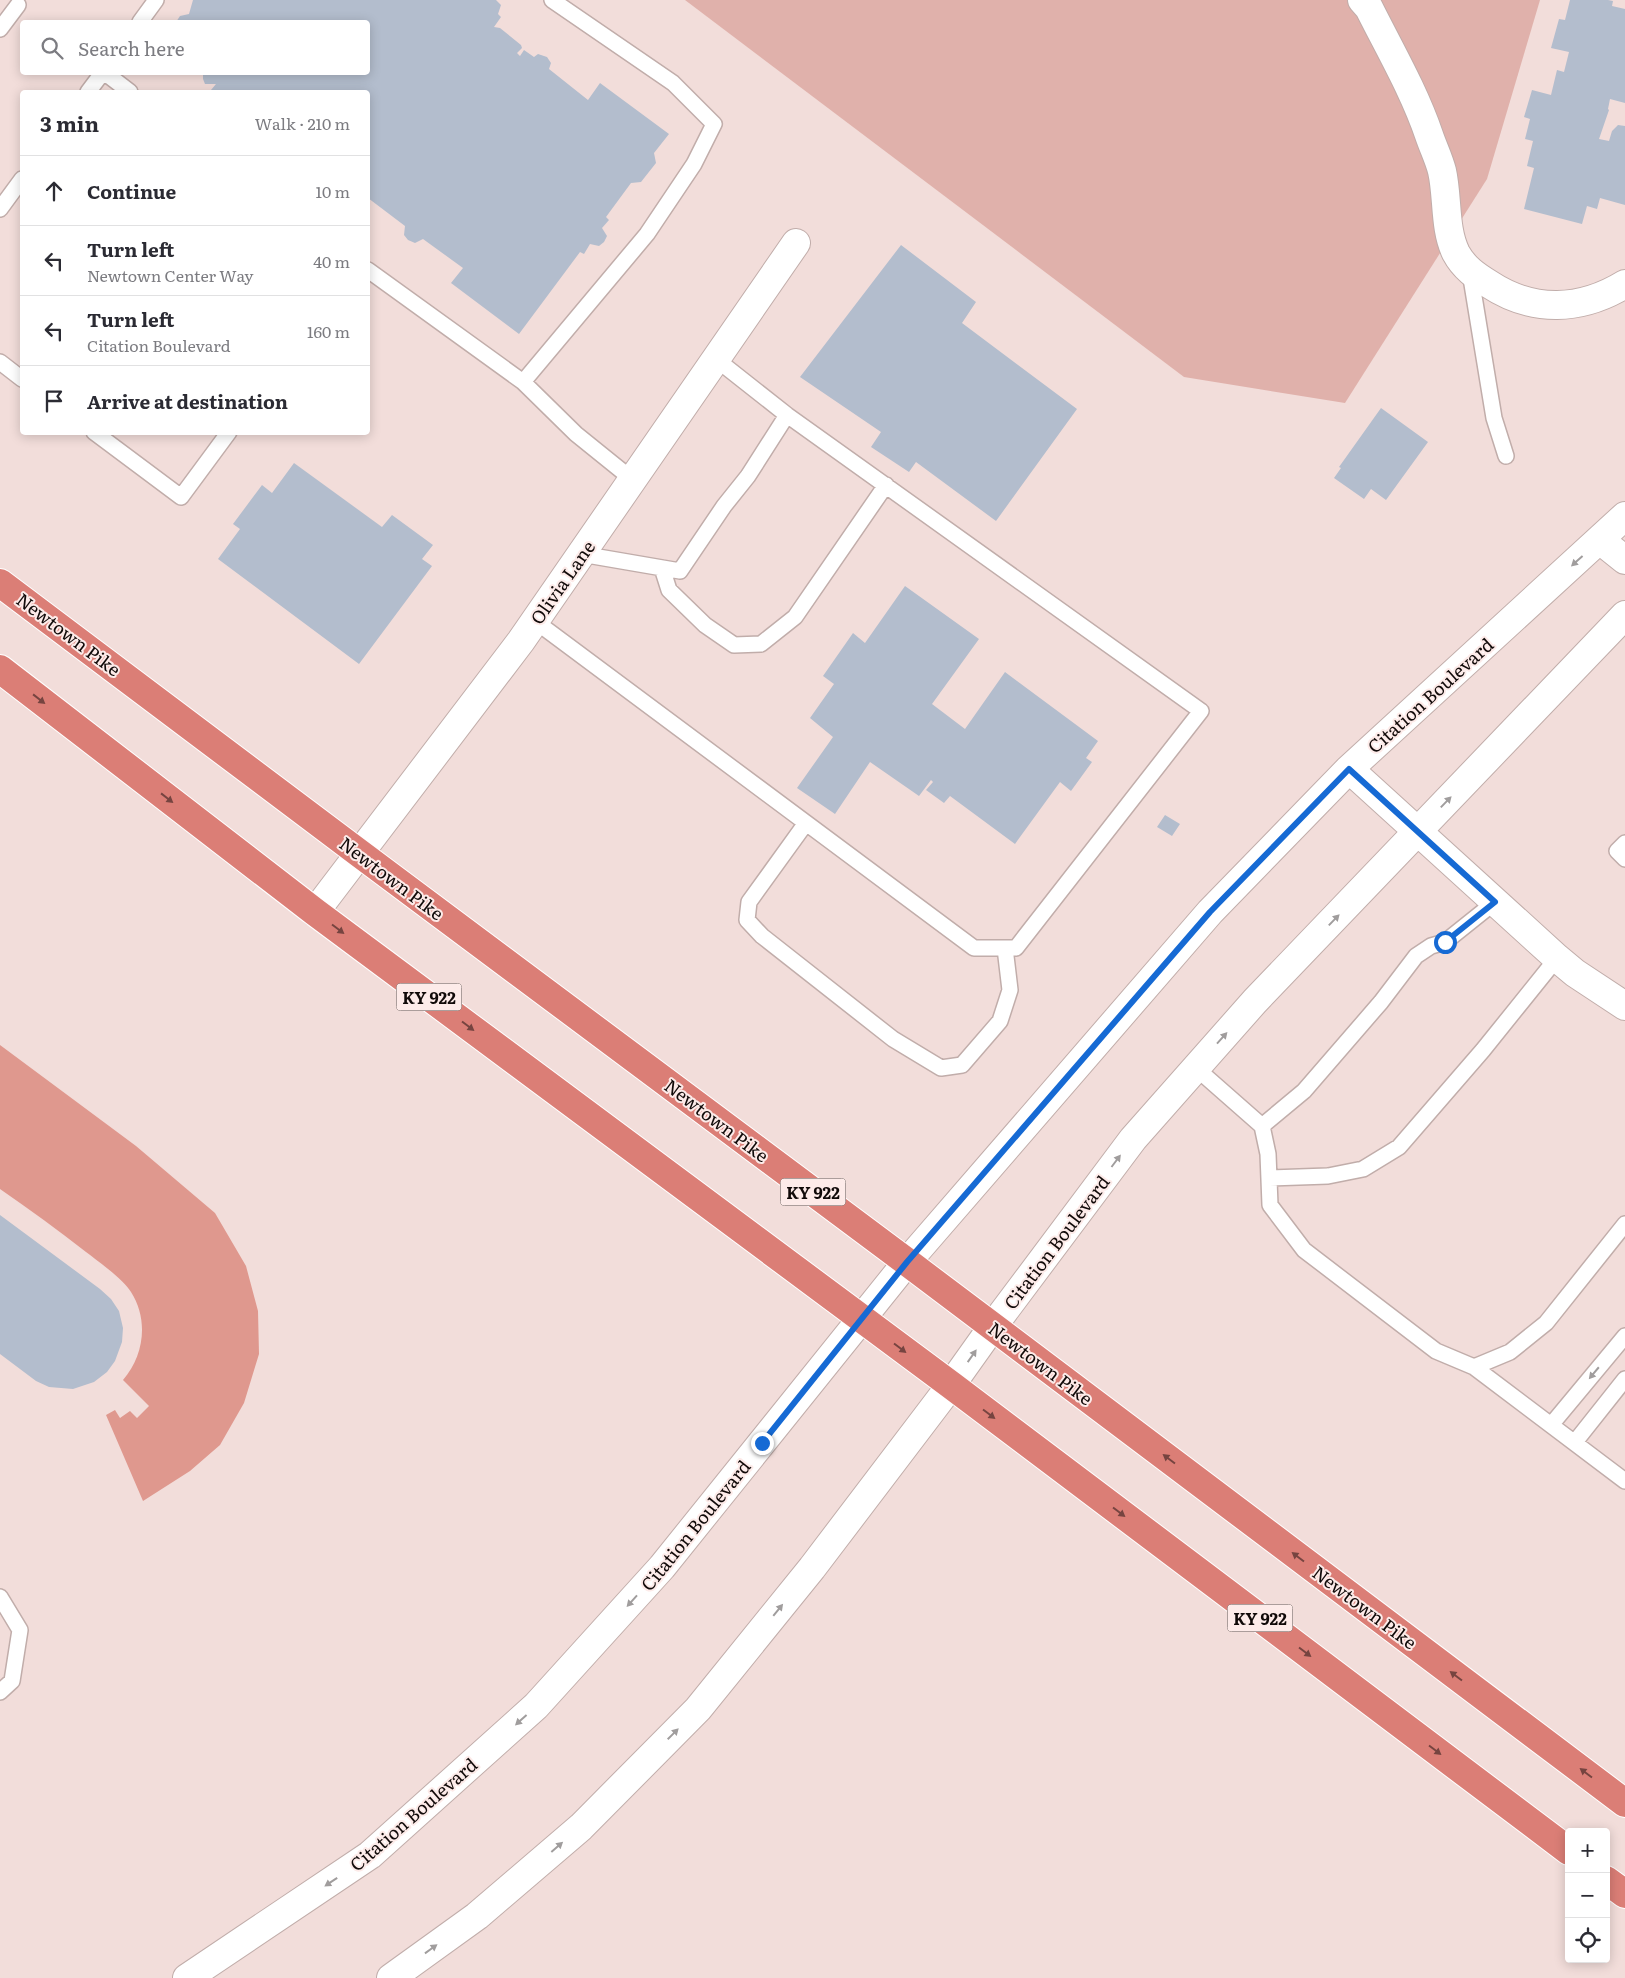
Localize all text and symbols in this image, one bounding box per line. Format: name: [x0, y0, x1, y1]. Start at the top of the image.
search box: [20, 20, 370, 75]
icon: search: [38, 34, 66, 62]
text: Search here: [78, 34, 185, 62]
text: 3 min: [40, 107, 99, 138]
text: Walk · 210 m: [255, 111, 350, 135]
icon: ahead: [40, 177, 68, 205]
text: Continue: [87, 177, 176, 205]
text: 10 m: [316, 179, 350, 203]
text: Turn left: [87, 235, 174, 263]
icon: left: [40, 247, 68, 275]
text: 40 m: [313, 249, 350, 273]
text: Newtown Center Way: [87, 263, 254, 287]
text: Turn left: [87, 305, 174, 333]
icon: left: [40, 317, 68, 345]
text: 160 m: [307, 319, 350, 343]
text: Citation Boulevard: [87, 333, 230, 357]
icon: arrive: [40, 387, 68, 415]
text: Arrive at destination: [87, 387, 288, 415]
street label: Olivia Lane: [523, 534, 601, 630]
one-way arrow: [1571, 555, 1583, 567]
street label: Newtown Pike: [11, 586, 127, 682]
street label: Citation Boulevard: [1361, 631, 1499, 759]
one-way arrow: [32, 693, 45, 704]
one-way arrow: [160, 792, 173, 803]
one-way arrow: [1440, 796, 1452, 808]
street label: Newtown Pike: [334, 830, 450, 926]
one-way arrow: [1328, 914, 1340, 926]
one-way arrow: [331, 924, 345, 934]
route start: [1434, 931, 1457, 954]
road number: KY 922: [396, 984, 462, 1010]
one-way arrow: [461, 1021, 475, 1031]
one-way arrow: [1217, 1032, 1228, 1045]
street label: Newtown Pike: [659, 1072, 775, 1168]
one-way arrow: [1111, 1154, 1121, 1168]
street label: Citation Boulevard: [997, 1169, 1115, 1315]
road number: KY 922: [780, 1178, 846, 1206]
street label: Newtown Pike: [983, 1315, 1099, 1411]
one-way arrow: [893, 1343, 907, 1353]
one-way arrow: [966, 1349, 976, 1362]
one-way arrow: [1588, 1367, 1599, 1380]
one-way arrow: [982, 1409, 995, 1420]
route end: [751, 1432, 774, 1455]
street label: Citation Boulevard: [634, 1454, 756, 1596]
one-way arrow: [1162, 1454, 1176, 1464]
one-way arrow: [1112, 1507, 1126, 1517]
one-way arrow: [1291, 1552, 1305, 1562]
street label: Newtown Pike: [1307, 1559, 1423, 1655]
one-way arrow: [626, 1595, 638, 1607]
one-way arrow: [773, 1604, 784, 1617]
road number: KY 922: [1228, 1605, 1292, 1632]
one-way arrow: [1298, 1647, 1311, 1658]
one-way arrow: [1450, 1670, 1463, 1681]
one-way arrow: [516, 1714, 528, 1726]
one-way arrow: [667, 1728, 679, 1740]
one-way arrow: [1428, 1745, 1442, 1755]
street label: Citation Boulevard: [343, 1751, 483, 1877]
one-way arrow: [1580, 1768, 1593, 1779]
map controls: [1565, 1828, 1610, 1963]
button: +: [1565, 1828, 1610, 1873]
one-way arrow: [550, 1842, 563, 1853]
button: −: [1565, 1873, 1610, 1918]
one-way arrow: [324, 1877, 338, 1886]
button: locate: [1565, 1918, 1610, 1963]
one-way arrow: [424, 1944, 437, 1955]

